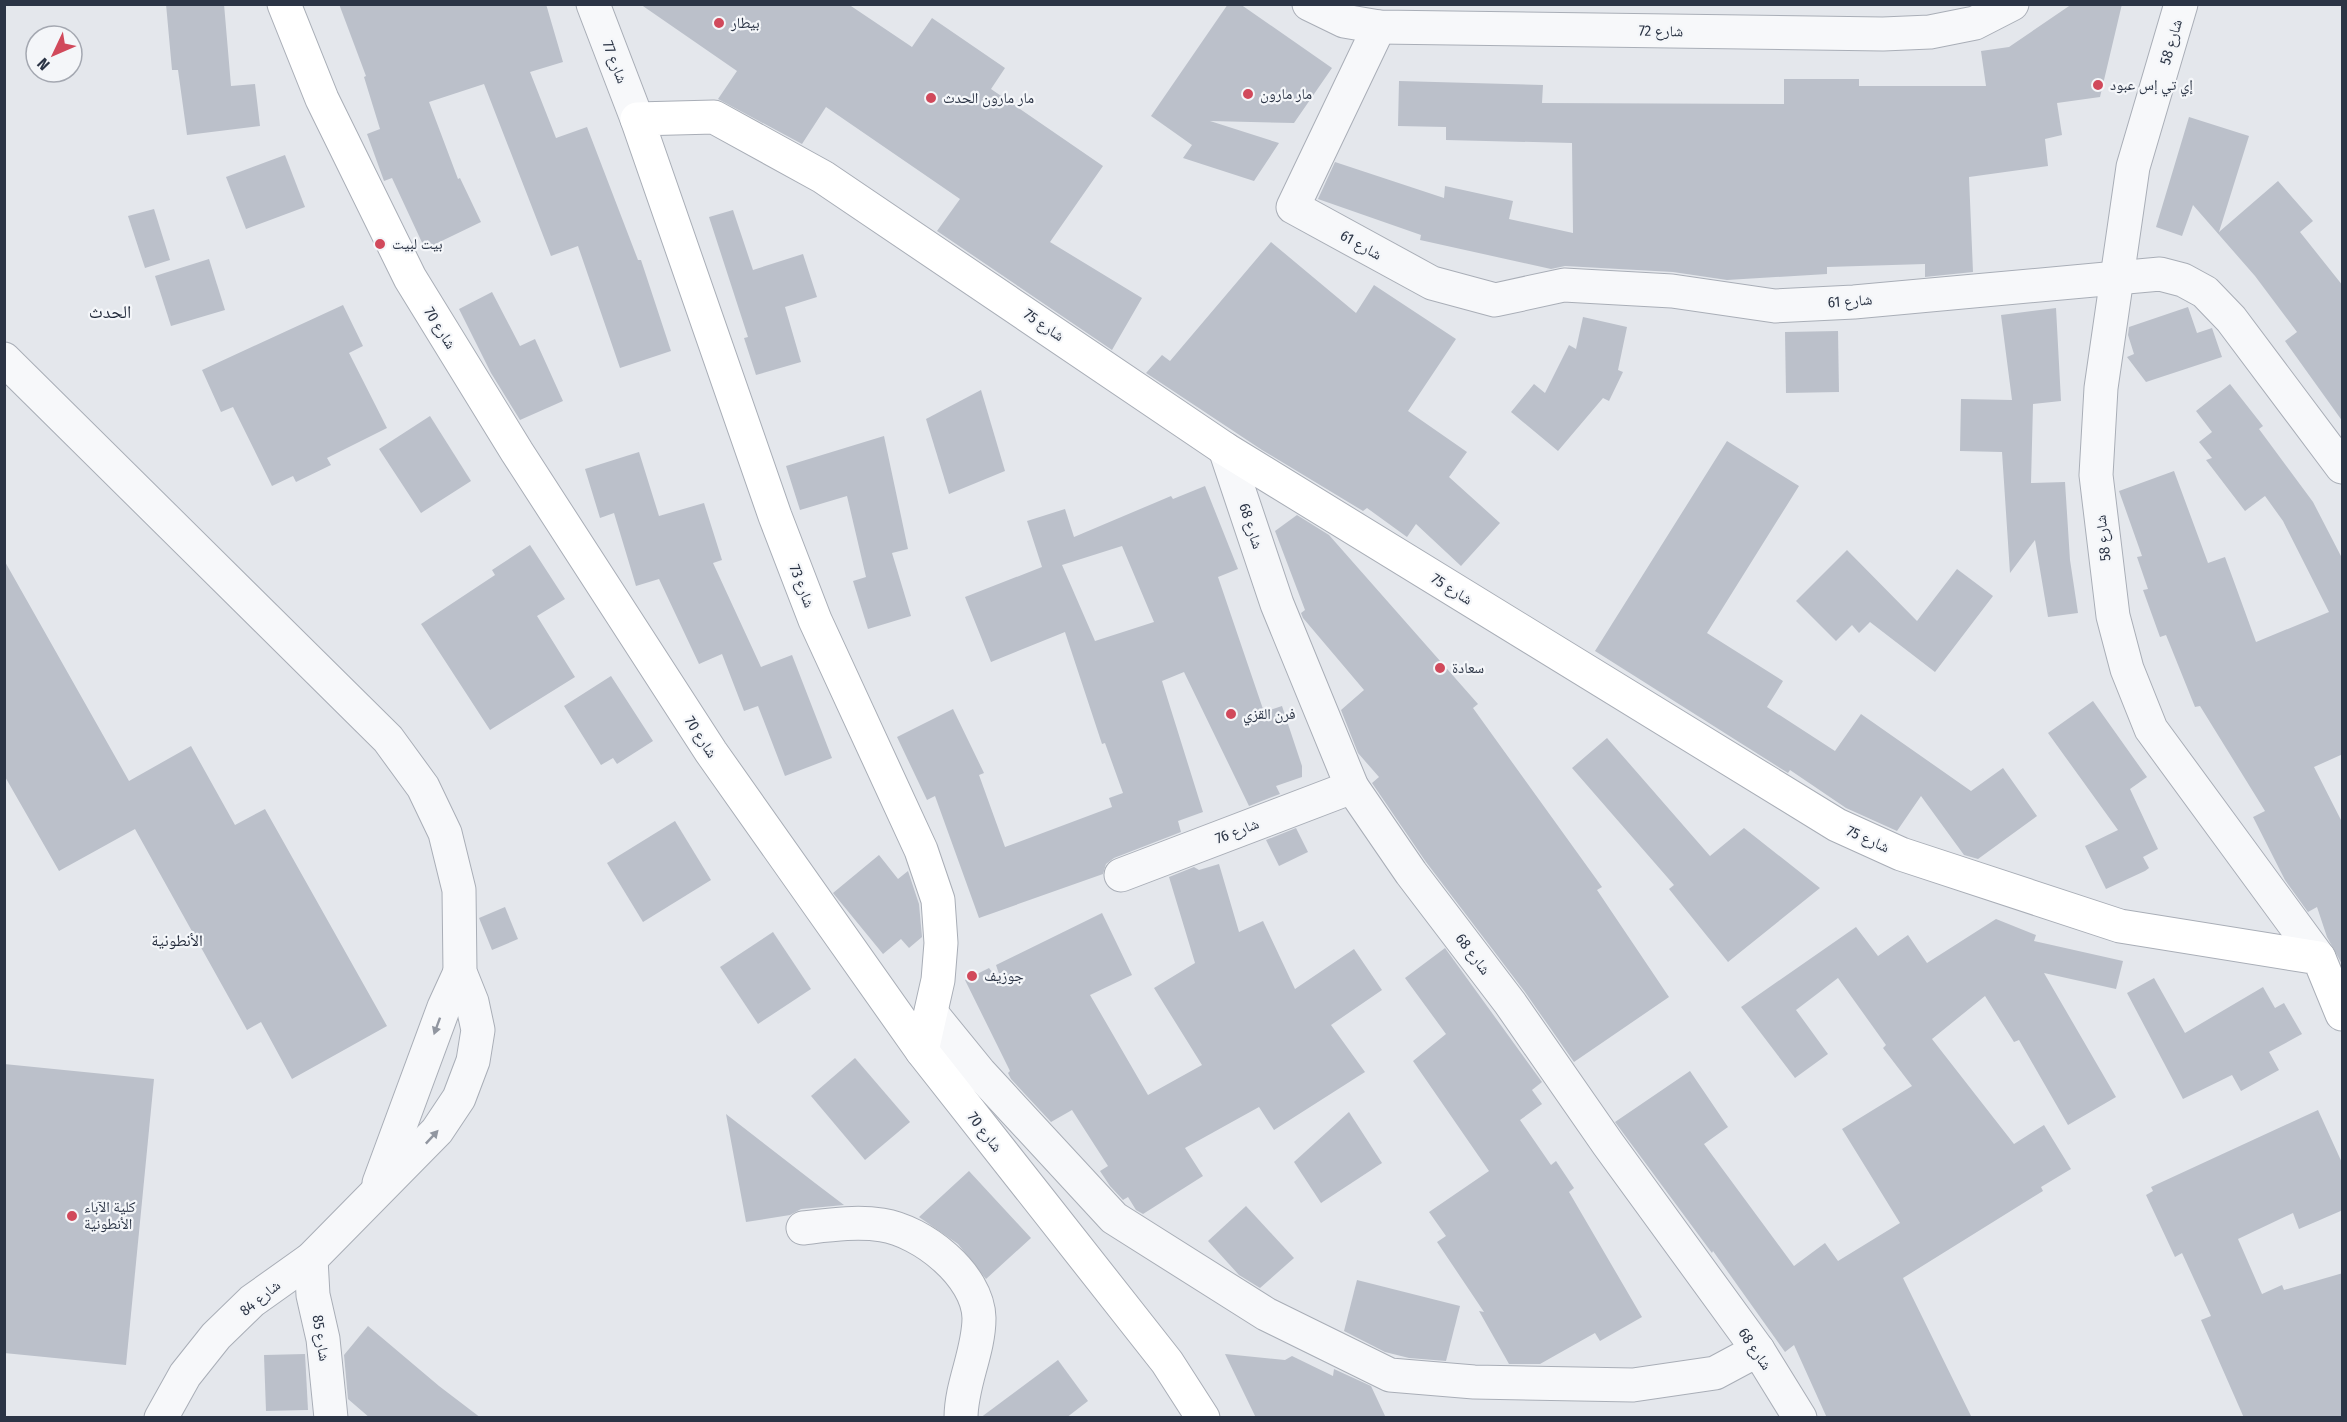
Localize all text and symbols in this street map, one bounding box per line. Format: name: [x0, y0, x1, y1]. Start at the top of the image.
place label: بيطار: [730, 14, 760, 32]
marker: بيطار: [712, 16, 726, 30]
street label: شارع 58: [2156, 17, 2187, 67]
street label: شارع 72: [1639, 22, 1684, 41]
north arrow: [24, 24, 84, 84]
street label: شارع 77: [598, 38, 631, 86]
text: N: [33, 54, 54, 74]
place label: إي تي إس عبود: [2110, 76, 2193, 97]
marker: إي تي إس عبود: [2091, 78, 2105, 92]
place label: مار مارون: [1260, 85, 1312, 104]
marker: مار مارون: [1241, 87, 1255, 101]
place label: مار مارون الحدث: [943, 89, 1034, 108]
marker: مار مارون الحدث: [924, 91, 938, 105]
street label: شارع 61: [1337, 226, 1385, 265]
place label: بيت لبيت: [392, 235, 443, 253]
marker: بيت لبيت: [373, 237, 387, 251]
street label: شارع 61: [1827, 290, 1873, 313]
district label: الحدث: [89, 301, 131, 323]
street label: شارع 70: [419, 304, 460, 353]
street label: شارع 75: [1020, 305, 1068, 346]
street label: شارع 68: [1234, 501, 1267, 552]
street label: شارع 58: [2092, 514, 2115, 562]
street label: شارع 73: [785, 562, 818, 611]
street label: شارع 75: [1428, 569, 1476, 609]
place label: سعادة: [1452, 659, 1484, 677]
marker: سعادة: [1433, 661, 1447, 675]
place label: فرن القزي: [1243, 705, 1296, 726]
marker: فرن القزي: [1224, 707, 1238, 721]
street label: شارع 70: [680, 713, 721, 762]
street label: شارع 76: [1213, 814, 1262, 848]
street label: شارع 75: [1843, 822, 1892, 857]
street label: شارع 68: [1451, 930, 1494, 979]
district label: الأنطونية: [151, 931, 203, 950]
place label: جوزيف: [984, 967, 1024, 985]
marker: جوزيف: [965, 969, 979, 983]
one-way arrow: [432, 1017, 442, 1035]
street label: شارع 70: [963, 1108, 1006, 1156]
one-way arrow: [424, 1130, 438, 1144]
place label: كلية الآباء الأنطونية: [84, 1198, 135, 1233]
marker: كلية الآباء الأنطونية: [65, 1209, 79, 1223]
street label: شارع 84: [236, 1276, 285, 1321]
street label: شارع 85: [307, 1314, 334, 1363]
street label: شارع 68: [1734, 1324, 1776, 1374]

